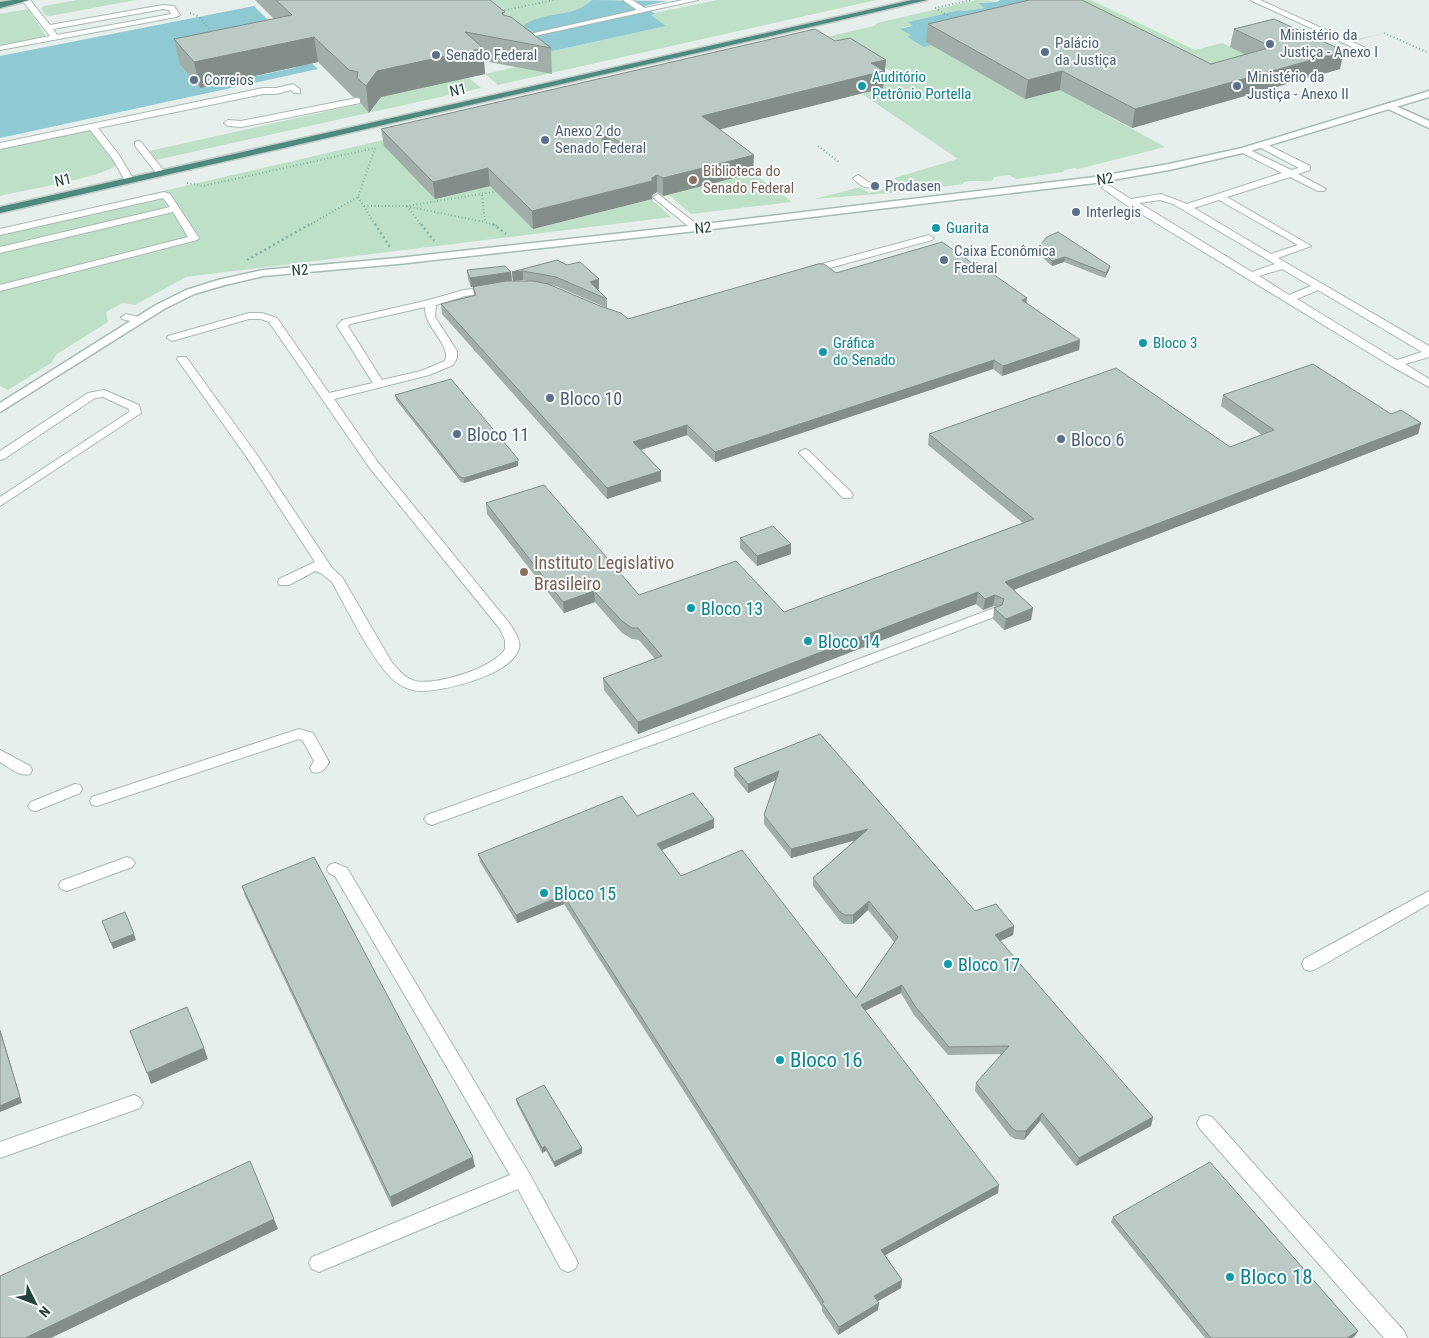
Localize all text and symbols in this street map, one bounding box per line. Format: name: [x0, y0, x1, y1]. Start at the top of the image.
place label: Ministério da Justiça - Anexo I: [1280, 26, 1378, 61]
place label: Palácio da Justiça: [1055, 34, 1116, 69]
marker: Ministério da Justiça - Anexo I: [1264, 38, 1276, 50]
place label: Senado Federal: [446, 46, 537, 64]
marker: Palácio da Justiça: [1039, 46, 1051, 58]
marker: Senado Federal: [430, 49, 442, 61]
place label: Auditório Petrônio Portella: [872, 68, 972, 103]
place label: Ministério da Justiça - Anexo II: [1247, 68, 1349, 103]
place label: Correios: [204, 71, 254, 89]
marker: Correios: [188, 74, 200, 86]
street label: N1: [448, 79, 468, 101]
marker: Auditório Petrônio Portella: [856, 80, 868, 92]
marker: Ministério da Justiça - Anexo II: [1231, 80, 1243, 92]
place label: Anexo 2 do Senado Federal: [555, 122, 646, 157]
marker: Anexo 2 do Senado Federal: [539, 134, 551, 146]
place label: Biblioteca do Senado Federal: [703, 162, 794, 197]
street label: N1: [53, 169, 73, 191]
street label: N2: [1095, 169, 1115, 189]
marker: Biblioteca do Senado Federal: [687, 174, 699, 186]
place label: Prodasen: [885, 177, 941, 195]
marker: Prodasen: [869, 180, 881, 192]
place label: Interlegis: [1086, 203, 1141, 221]
marker: Interlegis: [1070, 206, 1082, 218]
street label: N2: [694, 218, 712, 238]
place label: Guarita: [946, 219, 989, 237]
marker: Guarita: [930, 222, 942, 234]
place label: Caixa Econômica Federal: [954, 242, 1056, 277]
marker: Caixa Econômica Federal: [938, 254, 950, 266]
street label: N2: [291, 260, 309, 280]
place label: Gráfica do Senado: [833, 334, 896, 369]
place label: Bloco 3: [1153, 334, 1197, 352]
marker: Bloco 3: [1137, 337, 1149, 349]
marker: Gráfica do Senado: [817, 346, 829, 358]
place label: Bloco 10: [560, 388, 622, 409]
marker: Bloco 10: [544, 392, 556, 404]
place label: Bloco 11: [467, 424, 529, 445]
marker: Bloco 11: [451, 428, 463, 440]
place label: Bloco 6: [1071, 429, 1124, 450]
marker: Bloco 6: [1055, 433, 1067, 445]
place label: Instituto Legislativo Brasileiro: [534, 552, 674, 594]
marker: Instituto Legislativo Brasileiro: [518, 566, 530, 578]
place label: Bloco 13: [701, 598, 763, 619]
marker: Bloco 13: [685, 602, 697, 614]
place label: Bloco 14: [818, 631, 880, 652]
marker: Bloco 14: [802, 635, 814, 647]
place label: Bloco 15: [554, 883, 616, 904]
marker: Bloco 15: [538, 887, 550, 899]
place label: Bloco 17: [958, 954, 1020, 975]
marker: Bloco 17: [942, 958, 954, 970]
place label: Bloco 16: [790, 1048, 863, 1072]
marker: Bloco 16: [774, 1054, 786, 1066]
place label: Bloco 18: [1240, 1265, 1313, 1289]
marker: Bloco 18: [1224, 1271, 1236, 1283]
north arrow: [10, 1278, 60, 1328]
text: N: [36, 1303, 53, 1320]

